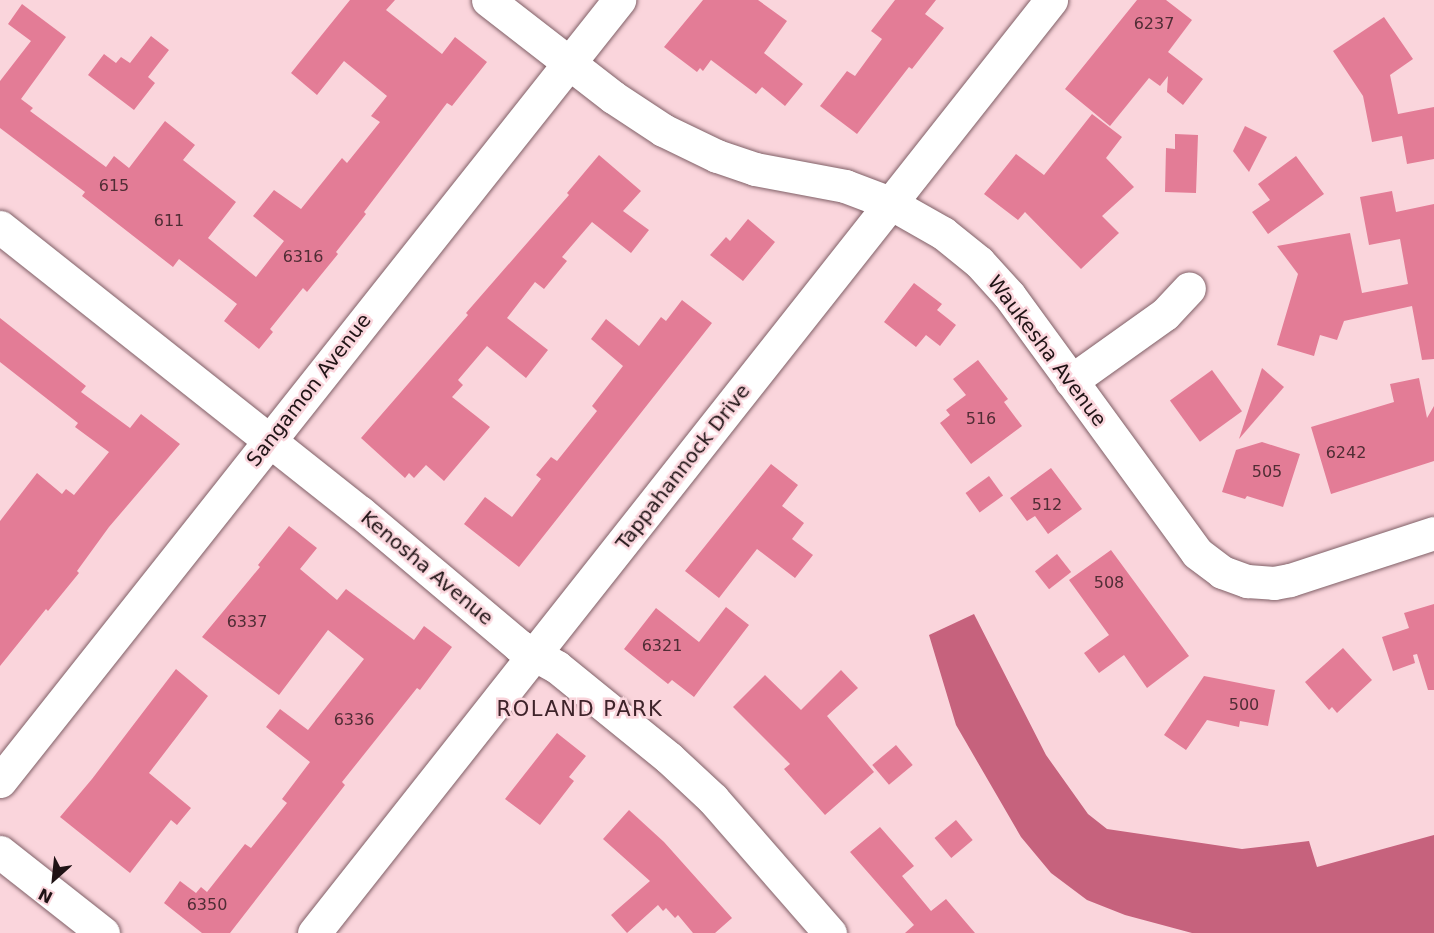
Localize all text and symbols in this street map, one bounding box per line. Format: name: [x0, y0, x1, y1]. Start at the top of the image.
house number: 6237: [1134, 14, 1174, 34]
house number: 615: [99, 176, 129, 196]
house number: 611: [154, 211, 184, 231]
house number: 6316: [283, 247, 323, 267]
street label: Waukesha Avenue: [982, 271, 1112, 431]
street label: Sangamon Avenue: [242, 309, 376, 471]
street label: Tappahannock Drive: [611, 379, 755, 555]
house number: 516: [966, 409, 996, 429]
house number: 6242: [1326, 443, 1366, 463]
house number: 505: [1252, 462, 1282, 482]
house number: 512: [1032, 495, 1062, 515]
street label: Kenosha Avenue: [356, 506, 498, 630]
house number: 508: [1094, 573, 1124, 593]
house number: 6337: [227, 612, 267, 632]
house number: 6321: [642, 636, 682, 656]
house number: 500: [1229, 695, 1259, 715]
district label: ROLAND PARK: [497, 696, 663, 722]
house number: 6336: [334, 710, 374, 730]
north arrow: [24, 849, 84, 909]
text: N: [35, 884, 56, 907]
house number: 6350: [187, 895, 227, 915]

